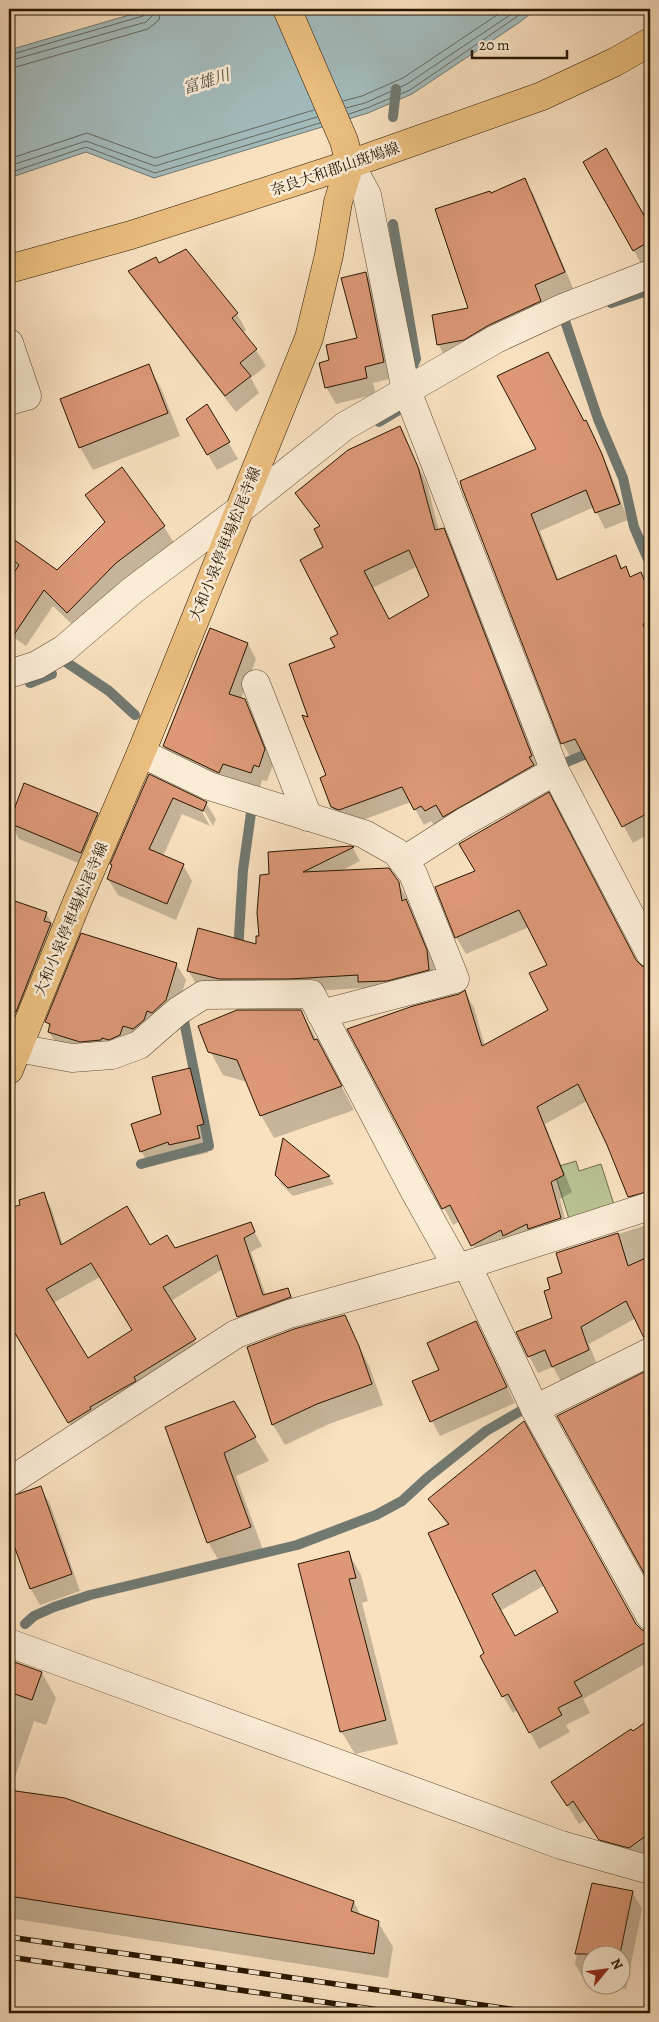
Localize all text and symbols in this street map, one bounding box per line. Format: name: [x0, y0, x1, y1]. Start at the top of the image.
scale bar: [472, 28, 566, 60]
text: 20 m: [479, 35, 510, 55]
water label: 富雄川: [180, 63, 234, 100]
street label: 奈良大和郡山斑鳩線: [268, 138, 402, 200]
street label: 大和小泉停車場松尾寺線: [185, 464, 265, 624]
street label: 大和小泉停車場松尾寺線: [30, 839, 112, 999]
north arrow: [582, 1944, 632, 1994]
text: N: [606, 1955, 628, 1973]

